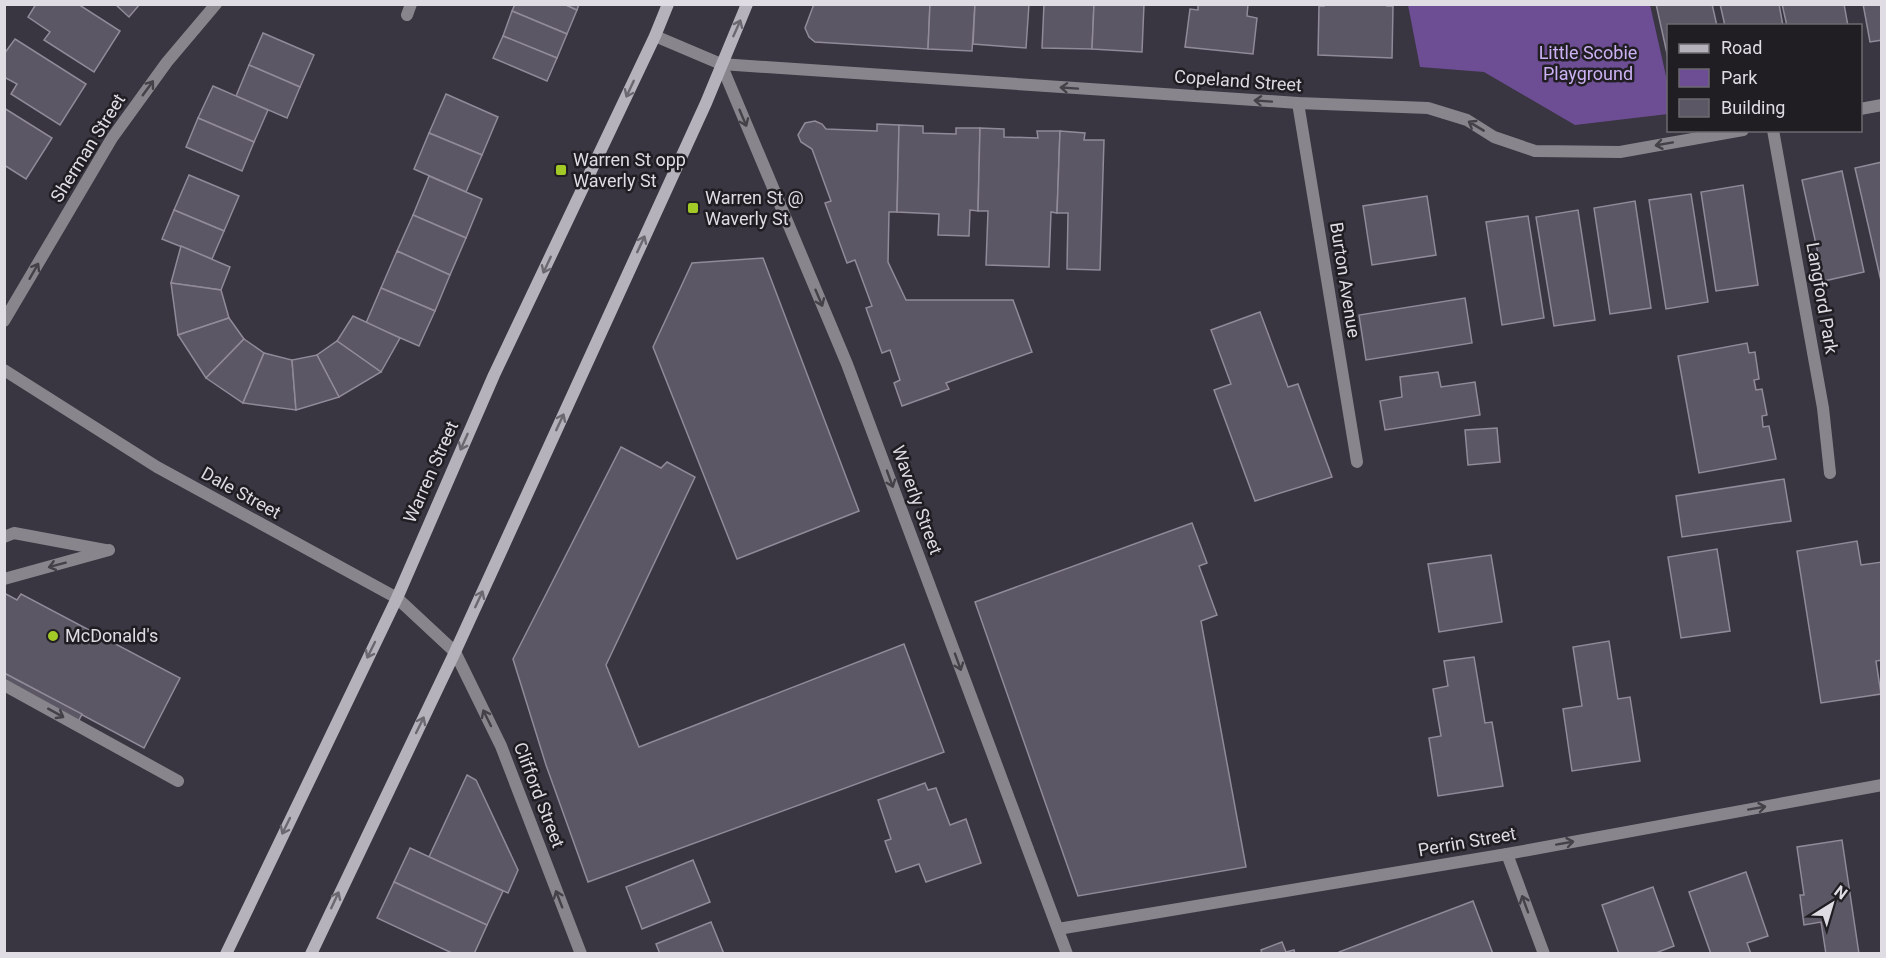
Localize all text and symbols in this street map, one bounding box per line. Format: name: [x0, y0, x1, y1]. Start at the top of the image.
one-way arrow: [732, 19, 743, 37]
legend: [1667, 24, 1862, 132]
text: Road: [1721, 37, 1762, 58]
park label: Little Scobie Playground: [1539, 42, 1637, 84]
street label: Copeland Street: [1174, 66, 1303, 95]
text: Park: [1721, 67, 1758, 88]
one-way arrow: [624, 79, 636, 97]
one-way arrow: [142, 80, 154, 96]
one-way arrow: [1059, 83, 1079, 94]
street label: Sherman Street: [46, 90, 129, 206]
one-way arrow: [1254, 95, 1274, 106]
text: Building: [1721, 97, 1785, 118]
one-way arrow: [738, 109, 749, 127]
one-way arrow: [1468, 119, 1485, 131]
one-way arrow: [1655, 139, 1675, 150]
place label: Warren St opp Waverly St: [573, 149, 686, 191]
marker: Warren St opp Waverly St: [554, 163, 568, 177]
place label: Warren St @ Waverly St: [705, 187, 804, 229]
marker: Warren St @ Waverly St: [686, 201, 700, 215]
street label: Burton Avenue: [1326, 221, 1365, 339]
one-way arrow: [636, 236, 647, 254]
street label: Langford Park: [1802, 241, 1843, 356]
one-way arrow: [540, 255, 552, 273]
one-way arrow: [28, 263, 40, 280]
one-way arrow: [814, 288, 825, 307]
one-way arrow: [555, 413, 567, 431]
street label: Warren Street: [399, 418, 462, 526]
one-way arrow: [458, 432, 470, 450]
street label: Waverly Street: [888, 442, 947, 557]
street label: Dale Street: [198, 462, 285, 523]
one-way arrow: [886, 470, 897, 488]
one-way arrow: [48, 559, 67, 571]
one-way arrow: [474, 591, 486, 609]
place label: McDonald's: [65, 625, 158, 646]
marker: McDonald's: [46, 629, 60, 643]
one-way arrow: [365, 641, 377, 659]
one-way arrow: [954, 652, 965, 671]
one-way arrow: [46, 708, 64, 719]
one-way arrow: [481, 709, 493, 727]
one-way arrow: [415, 716, 427, 734]
street label: Clifford Street: [510, 739, 569, 851]
one-way arrow: [1746, 802, 1766, 813]
one-way arrow: [280, 816, 291, 834]
street label: Perrin Street: [1416, 823, 1518, 860]
one-way arrow: [1555, 837, 1574, 848]
north arrow: [1802, 874, 1862, 934]
text: N: [1830, 881, 1851, 903]
one-way arrow: [553, 890, 564, 909]
one-way arrow: [330, 892, 342, 910]
one-way arrow: [1519, 895, 1530, 914]

